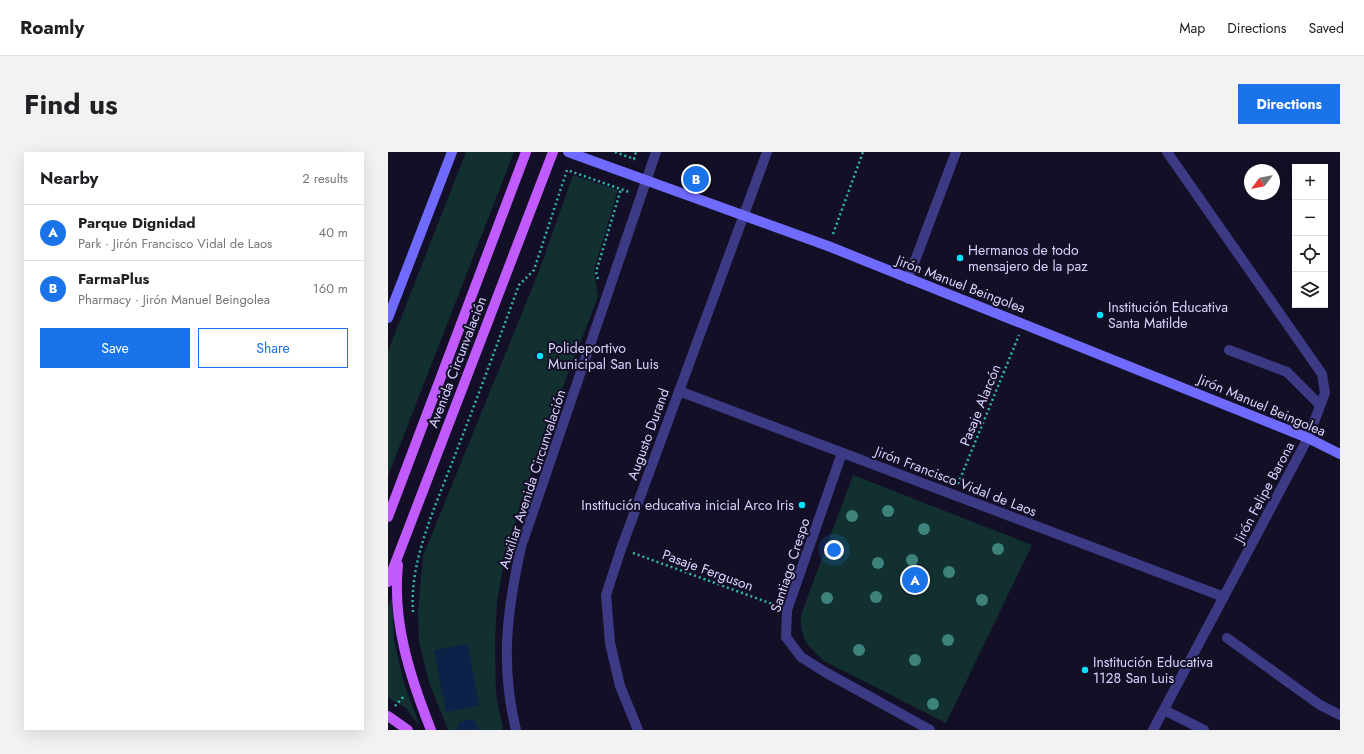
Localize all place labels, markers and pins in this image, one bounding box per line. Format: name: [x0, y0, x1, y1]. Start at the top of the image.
pin: B: [683, 164, 709, 194]
place label: Hermanos de todo mensajero de la paz: [968, 240, 1088, 276]
marker: Hermanos de todo mensajero de la paz: [955, 253, 965, 263]
place label: Institución Educativa Santa Matilde: [1108, 297, 1228, 333]
marker: Institución Educativa Santa Matilde: [1095, 310, 1105, 320]
place label: Polideportivo Municipal San Luis: [548, 338, 659, 374]
marker: Polideportivo Municipal San Luis: [535, 351, 545, 361]
place label: Institución educativa inicial Arco Iris: [581, 495, 794, 515]
marker: Institución educativa inicial Arco Iris: [797, 500, 807, 510]
pin: A: [902, 565, 928, 595]
place label: Institución Educativa 1128 San Luis: [1093, 652, 1213, 688]
marker: Institución Educativa 1128 San Luis: [1080, 665, 1090, 675]

